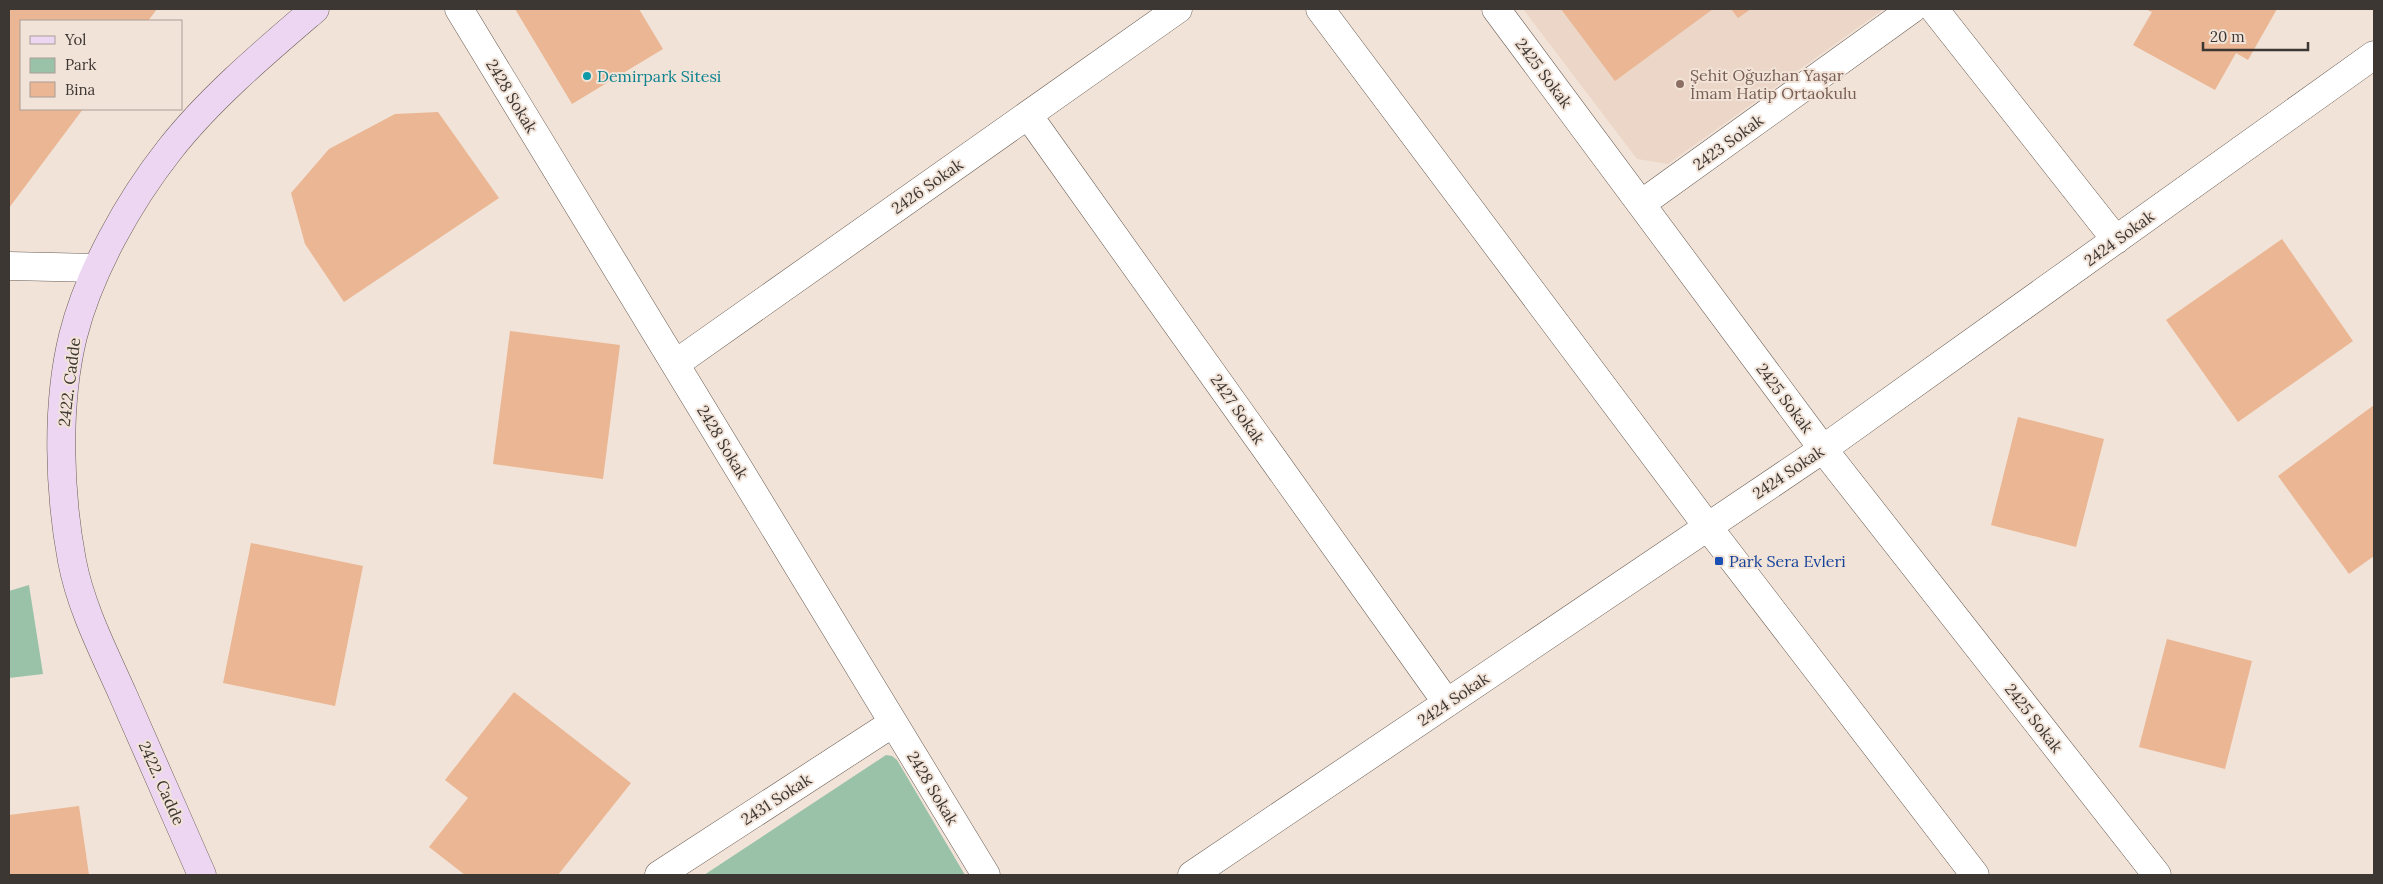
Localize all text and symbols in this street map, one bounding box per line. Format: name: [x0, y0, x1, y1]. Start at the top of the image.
legend: [20, 20, 182, 110]
scale bar: [2203, 20, 2308, 52]
text: 20 m: [2210, 27, 2245, 46]
text: Yol: [64, 30, 86, 49]
street label: 2425 Sokak: [1511, 34, 1577, 112]
text: Park: [65, 55, 96, 74]
street label: 2428 Sokak: [482, 55, 542, 137]
place label: Şehit Oğuzhan Yaşar İmam Hatip Ortaokulu: [1690, 65, 1857, 103]
place label: Demirpark Sitesi: [597, 66, 721, 86]
marker: Demirpark Sitesi: [581, 70, 593, 82]
marker: Şehit Oğuzhan Yaşar İmam Hatip Ortaokulu: [1674, 78, 1686, 90]
text: Bina: [65, 80, 96, 99]
street label: 2423 Sokak: [1689, 109, 1767, 174]
street label: 2426 Sokak: [887, 154, 967, 218]
street label: 2424 Sokak: [2080, 206, 2158, 270]
street label: 2422. Cadde: [54, 336, 84, 428]
street label: 2425 Sokak: [1752, 359, 1818, 437]
street label: 2427 Sokak: [1207, 370, 1270, 448]
street label: 2428 Sokak: [693, 401, 753, 483]
street label: 2424 Sokak: [1748, 441, 1828, 503]
place label: Park Sera Evleri: [1729, 551, 1846, 571]
marker: Park Sera Evleri: [1713, 555, 1725, 567]
street label: 2424 Sokak: [1413, 668, 1493, 730]
street label: 2425 Sokak: [2001, 679, 2067, 757]
street label: 2422. Cadde: [135, 738, 189, 828]
street label: 2428 Sokak: [903, 747, 963, 829]
street label: 2431 Sokak: [737, 769, 815, 829]

